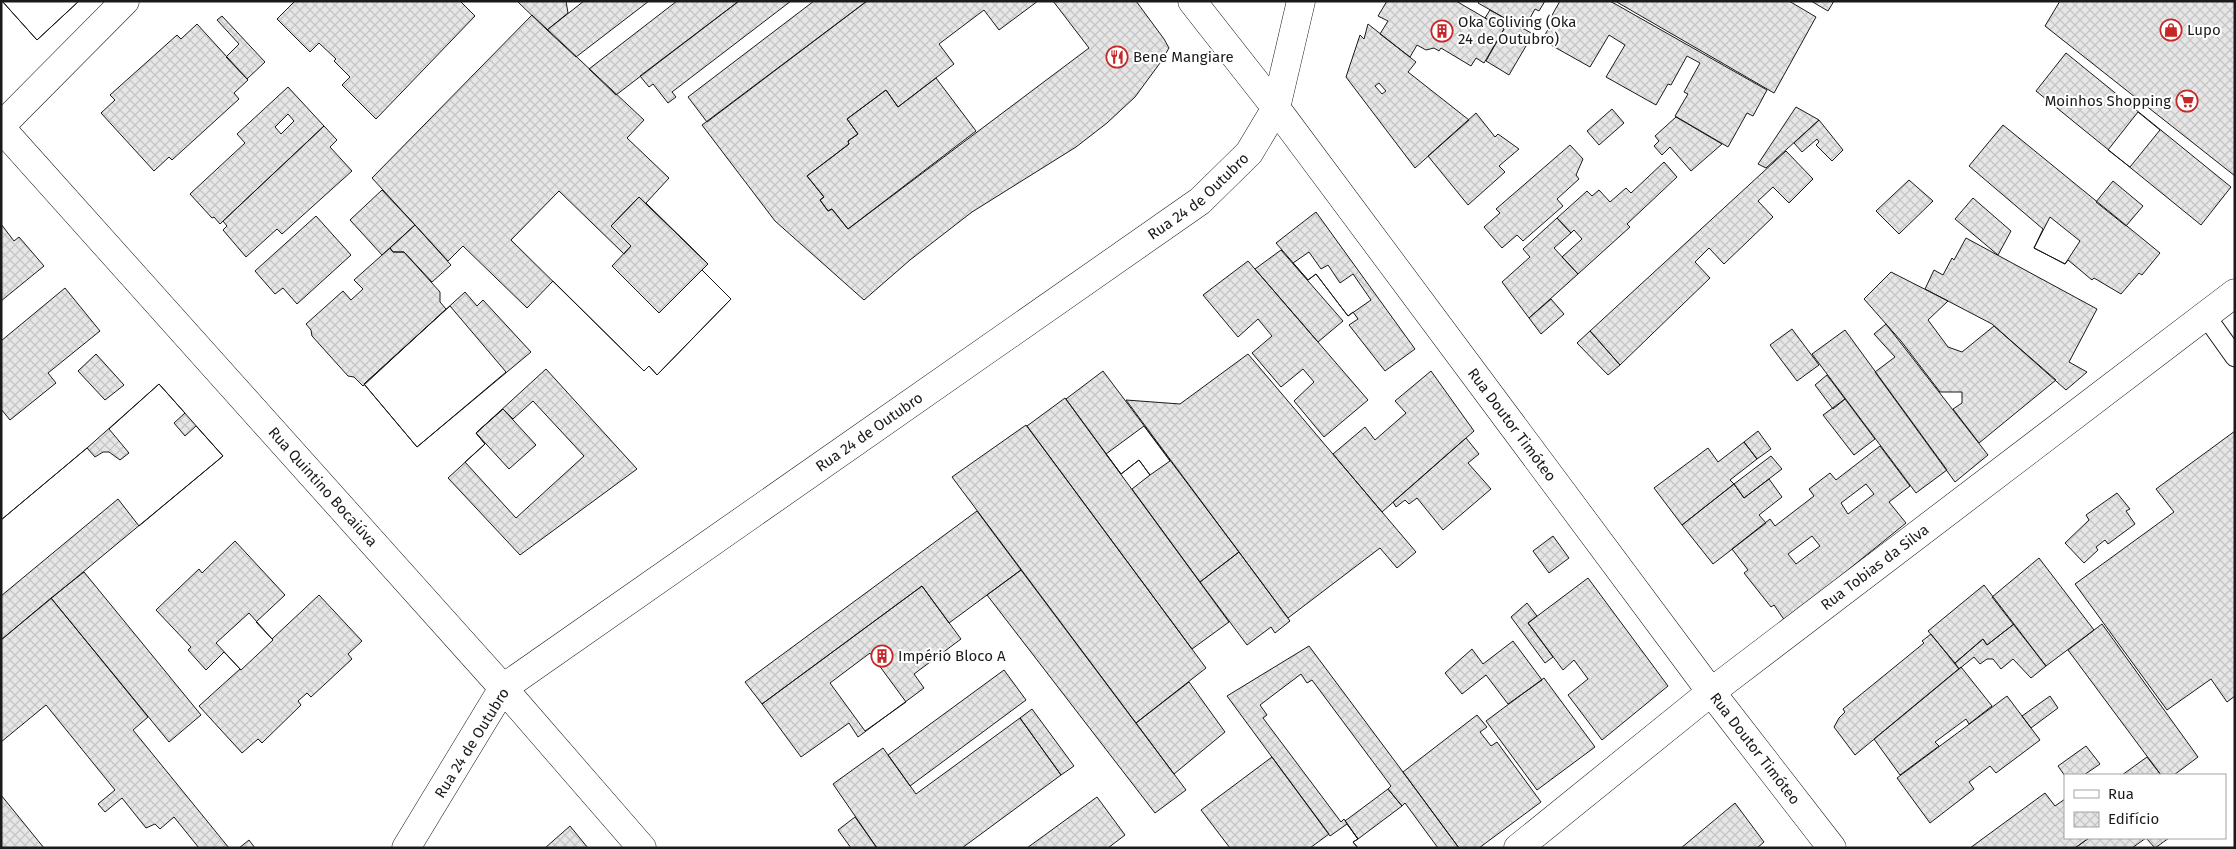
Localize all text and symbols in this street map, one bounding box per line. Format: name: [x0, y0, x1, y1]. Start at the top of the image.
place label: Oka Coliving (Oka 24 de Outubro): [1458, 13, 1577, 48]
shop icon: Lupo: [2159, 18, 2183, 42]
building icon: Oka Coliving (Oka 24 de Outubro): [1430, 19, 1454, 43]
place label: Lupo: [2187, 21, 2221, 39]
restaurant icon: Bene Mangiare: [1105, 45, 1129, 69]
place label: Bene Mangiare: [1133, 48, 1234, 66]
supermarket icon: Moinhos Shopping: [2175, 89, 2199, 113]
place label: Moinhos Shopping: [2045, 92, 2171, 110]
street label: Rua 24 de Outubro: [1144, 149, 1253, 244]
street label: Rua Doutor Timóteo: [1464, 365, 1560, 485]
street label: Rua 24 de Outubro: [812, 388, 926, 476]
street label: Rua Quintino Bocaiúva: [264, 423, 381, 551]
street label: Rua Tobias da Silva: [1817, 520, 1932, 614]
building icon: Império Bloco A: [870, 644, 894, 668]
place label: Império Bloco A: [898, 647, 1006, 665]
street label: Rua 24 de Outubro: [431, 685, 513, 801]
street label: Rua Doutor Timóteo: [1706, 689, 1804, 808]
legend: [2064, 774, 2226, 839]
text: Rua: [2108, 785, 2134, 803]
text: Edifício: [2108, 810, 2159, 828]

